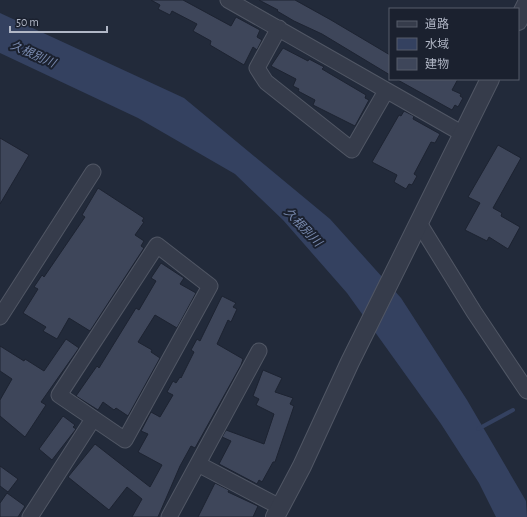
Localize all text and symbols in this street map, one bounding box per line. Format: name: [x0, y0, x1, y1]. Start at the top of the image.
scale bar: [10, 8, 107, 34]
legend: [389, 8, 519, 80]
text: 50 m: [16, 16, 39, 28]
text: 道路: [425, 17, 449, 30]
water label: 久根別川: [9, 38, 60, 70]
text: 水域: [425, 38, 449, 50]
text: 建物: [425, 57, 449, 70]
water label: 久根別川: [282, 205, 326, 250]

